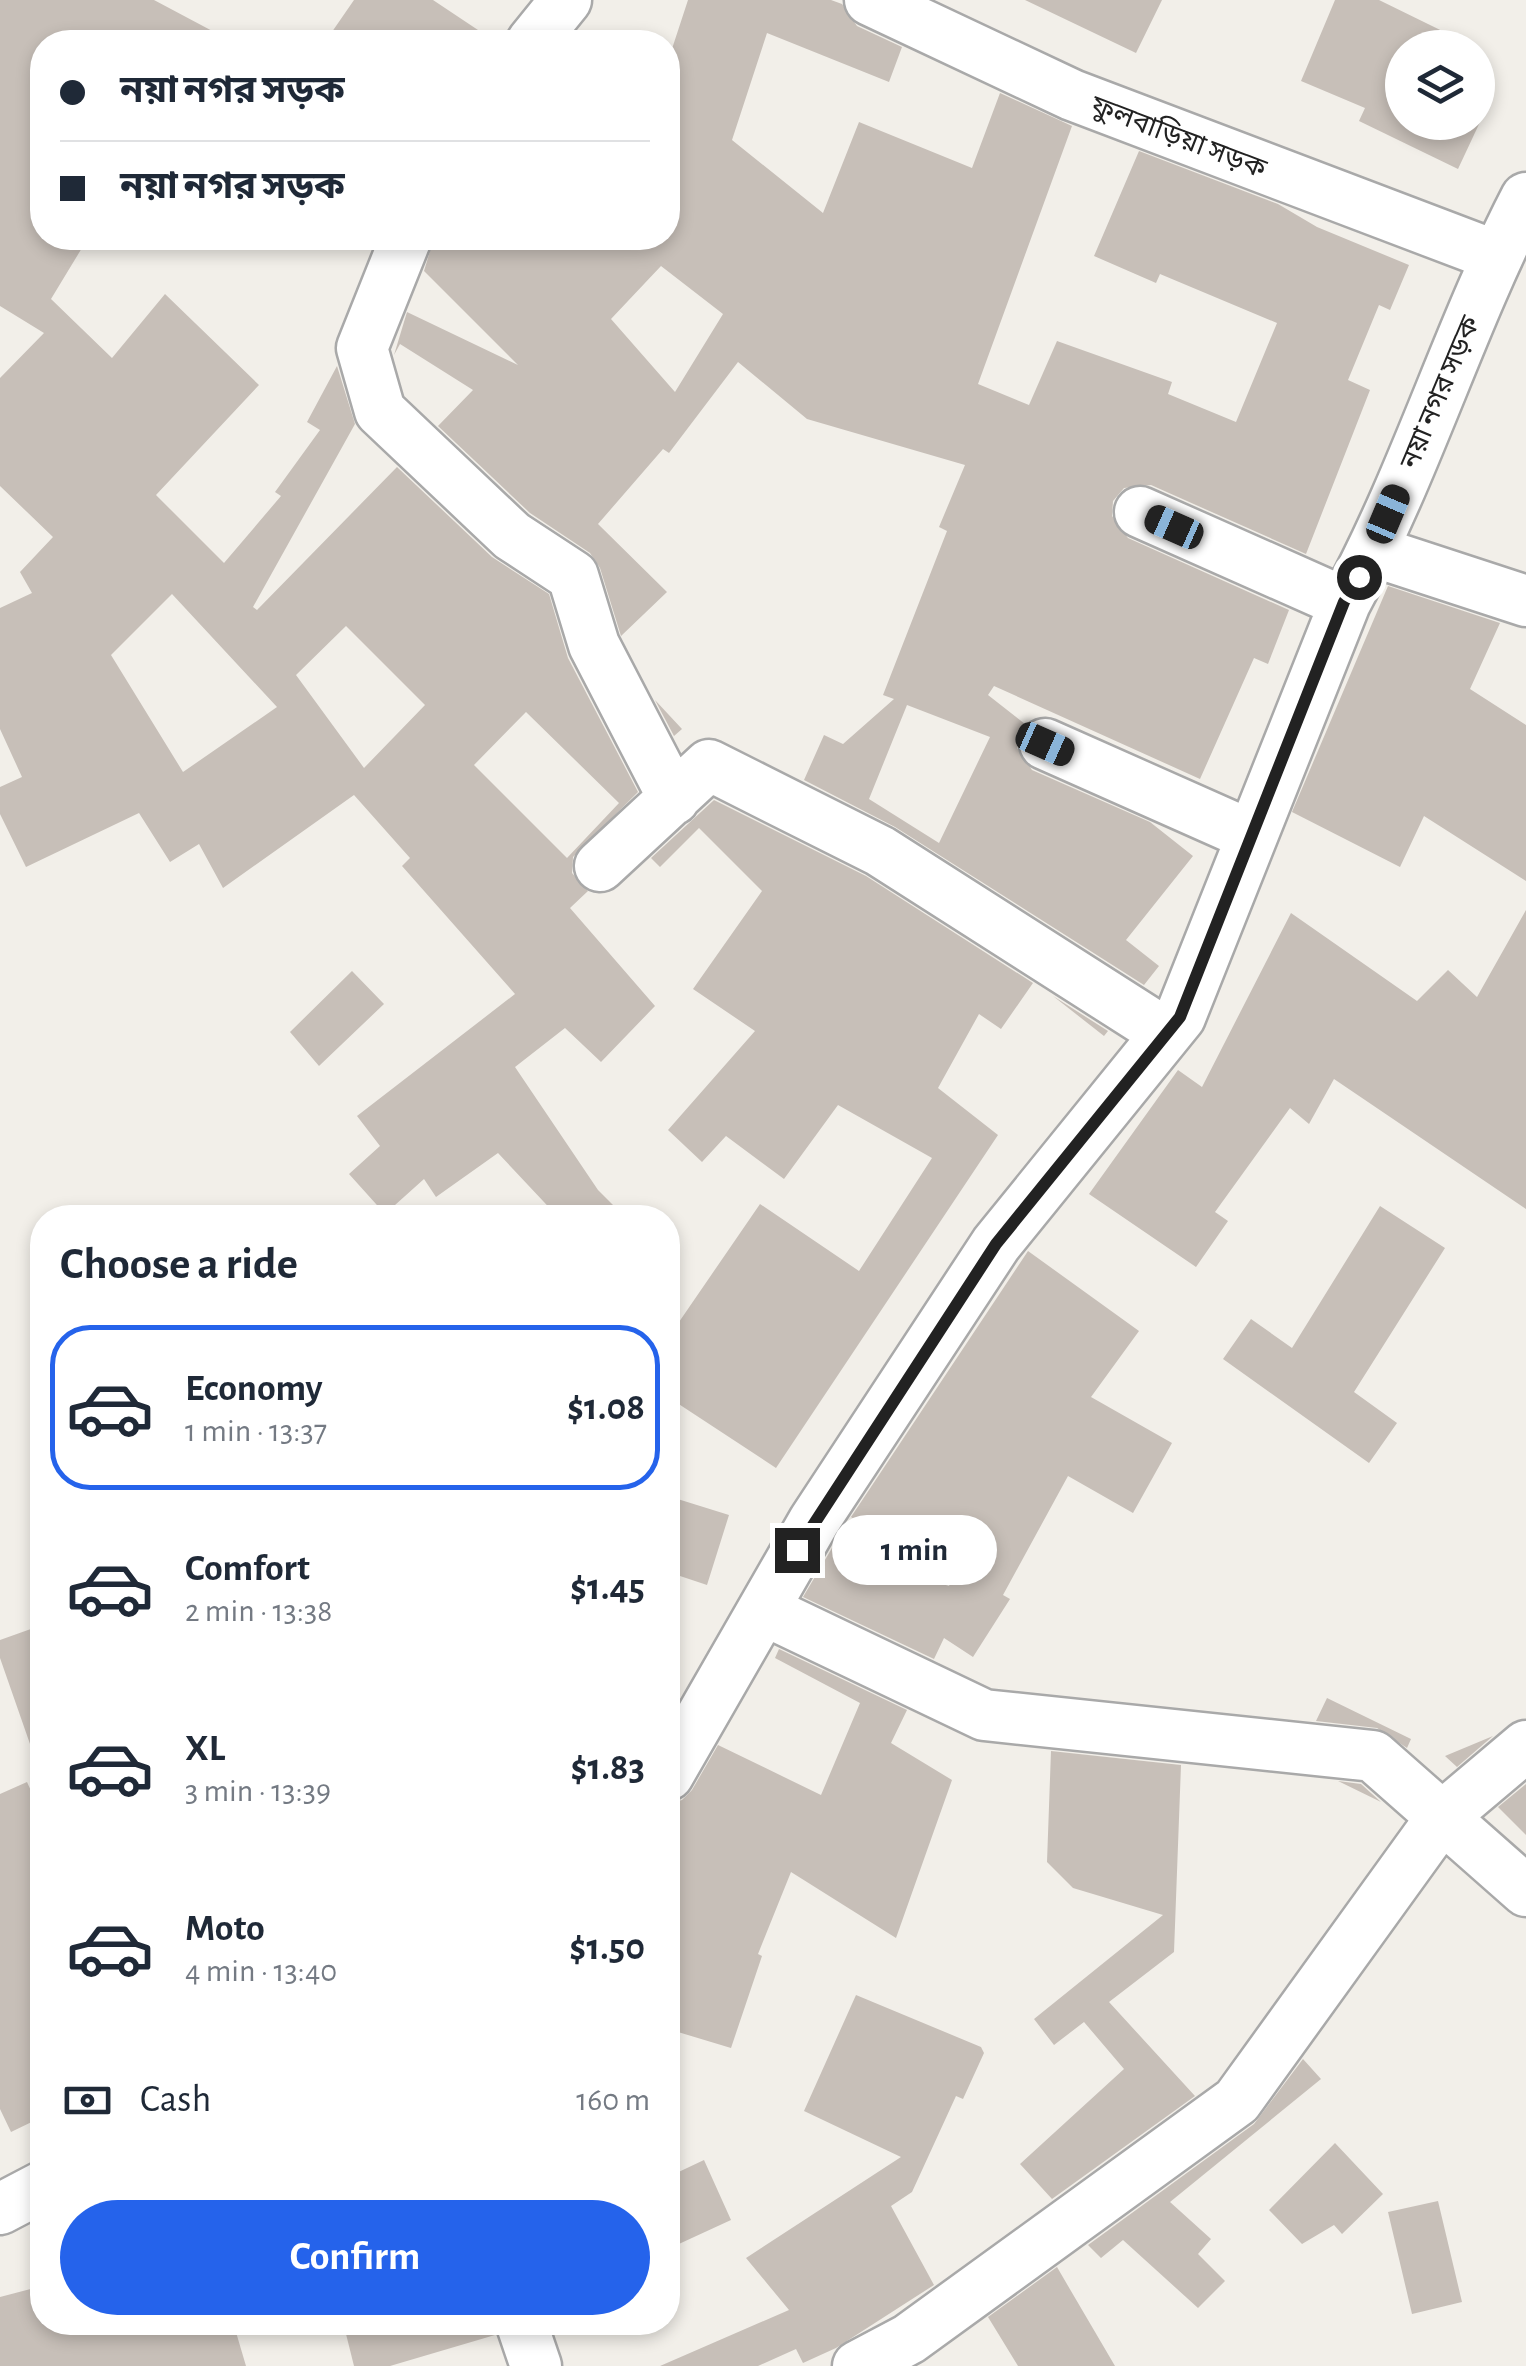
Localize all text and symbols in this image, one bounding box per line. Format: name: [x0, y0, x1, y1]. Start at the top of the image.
map controls: [1385, 30, 1495, 140]
button: layers: [1385, 30, 1495, 140]
text: নয়া নগর সড়ক: [120, 72, 345, 110]
street label: ফুলবাড়িয়া সড়ক: [1086, 88, 1271, 185]
text: নয়া নগর সড়ক: [120, 168, 345, 206]
street label: নয়া নগর সড়ক: [1396, 312, 1486, 474]
car: [1362, 481, 1414, 547]
car: [1140, 501, 1208, 553]
route start: [1337, 555, 1382, 600]
car: [1011, 718, 1079, 770]
text: Choose a ride: [60, 1242, 298, 1287]
icon: car: [65, 1363, 155, 1453]
text: Economy: [185, 1370, 323, 1408]
text: $1.08: [567, 1389, 645, 1427]
text: 1 min · 13:37: [185, 1415, 327, 1447]
callout: 1 min: [832, 1515, 997, 1585]
route end: [775, 1528, 820, 1573]
text: 1 min: [881, 1534, 948, 1566]
icon: car: [65, 1543, 155, 1633]
text: Comfort: [185, 1550, 310, 1588]
text: $1.45: [570, 1569, 645, 1607]
text: 2 min · 13:38: [185, 1595, 332, 1627]
icon: car: [65, 1723, 155, 1813]
text: XL: [185, 1730, 225, 1768]
text: $1.83: [570, 1749, 645, 1787]
text: 3 min · 13:39: [185, 1775, 331, 1807]
icon: car: [65, 1903, 155, 1993]
text: Moto: [185, 1910, 265, 1948]
text: $1.50: [569, 1929, 645, 1967]
text: 4 min · 13:40: [185, 1955, 337, 1987]
icon: cash: [60, 2073, 115, 2128]
text: Cash: [140, 2081, 211, 2119]
text: 160 m: [576, 2084, 650, 2116]
button: Confirm: [60, 2200, 650, 2315]

